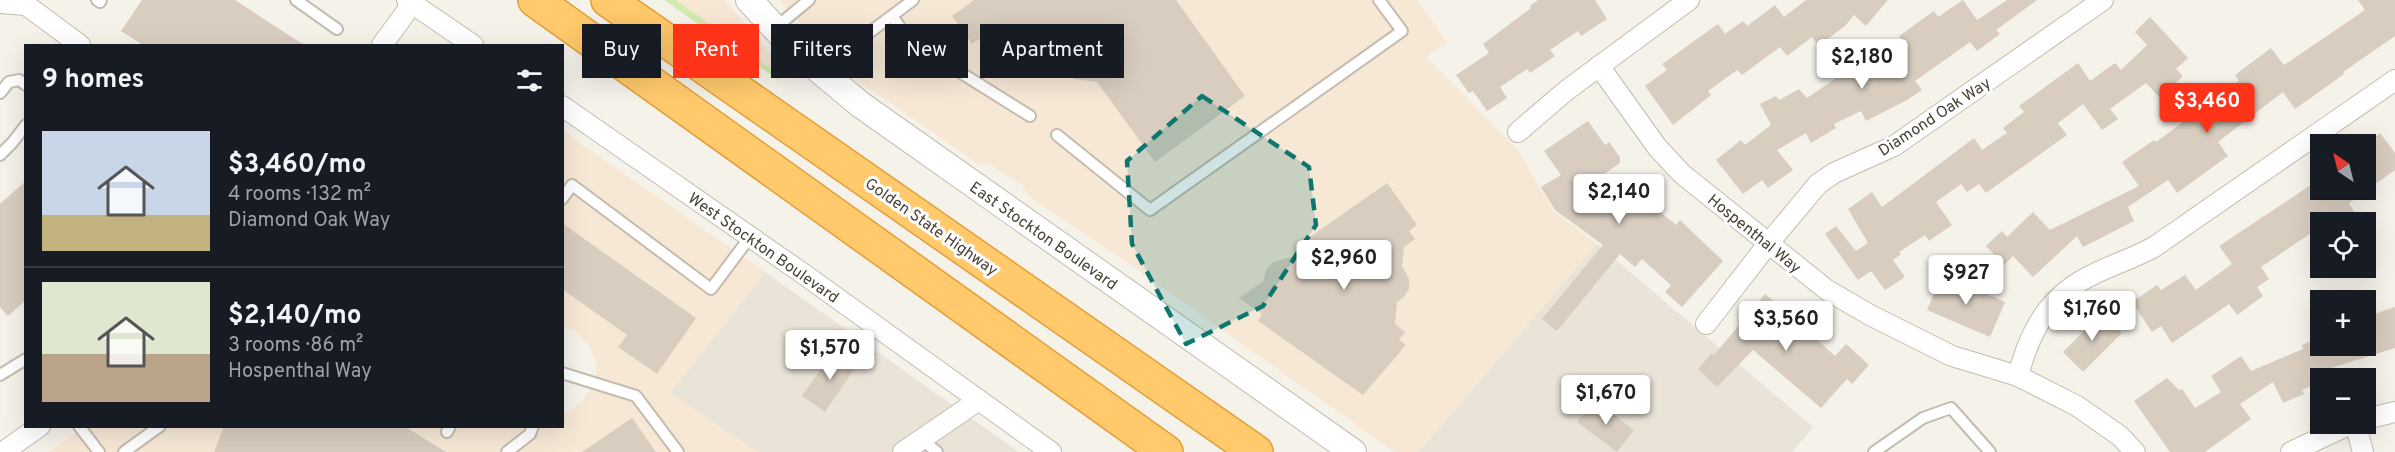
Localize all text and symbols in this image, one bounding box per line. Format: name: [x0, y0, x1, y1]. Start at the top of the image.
chip: Buy: [582, 24, 661, 78]
chip: Rent: [673, 24, 759, 78]
chip: Filters: [771, 24, 873, 78]
chip: New: [885, 24, 968, 78]
chip: Apartment: [980, 24, 1124, 78]
pin: $2,180: [1813, 39, 1911, 90]
text: $2,180: [1831, 45, 1893, 71]
text: 9 homes: [42, 64, 144, 97]
icon: filters: [513, 64, 546, 97]
street label: Diamond Oak Way: [1875, 74, 1995, 161]
pin: $3,460: [2158, 83, 2256, 134]
text: $3,460: [2174, 89, 2240, 115]
north arrow: [2310, 134, 2376, 200]
map controls: [2310, 134, 2376, 434]
text: $3,460/mo: [228, 149, 366, 182]
icon: home: [90, 155, 162, 227]
street label: Golden State Highway: [861, 174, 1001, 281]
pin: $2,140: [1570, 174, 1668, 225]
street label: East Stockton Boulevard: [965, 178, 1121, 295]
text: $2,140: [1587, 180, 1651, 206]
text: 4 rooms · 132 m²: [228, 182, 371, 208]
street label: West Stockton Boulevard: [684, 189, 842, 308]
street label: Hospenthal Way: [1703, 191, 1805, 279]
text: Diamond Oak Way: [228, 208, 390, 234]
button: locate: [2310, 212, 2376, 278]
pin: $2,960: [1295, 240, 1393, 291]
text: $2,960: [1310, 246, 1378, 272]
pin: $927: [1930, 255, 2002, 306]
text: $927: [1942, 261, 1990, 287]
button: +: [2310, 290, 2376, 356]
pin: $1,760: [2043, 291, 2141, 342]
text: $1,760: [2063, 297, 2121, 323]
text: $2,140/mo: [228, 300, 362, 333]
pin: $3,560: [1737, 301, 1835, 352]
icon: home: [90, 306, 162, 378]
text: $3,560: [1753, 307, 1819, 333]
pin: $1,570: [781, 330, 879, 381]
text: 3 rooms · 86 m²: [228, 333, 363, 359]
text: $1,570: [799, 336, 861, 362]
text: Hospenthal Way: [228, 359, 372, 385]
button: −: [2310, 368, 2376, 434]
pin: $1,670: [1557, 375, 1655, 426]
text: $1,670: [1575, 381, 1637, 407]

